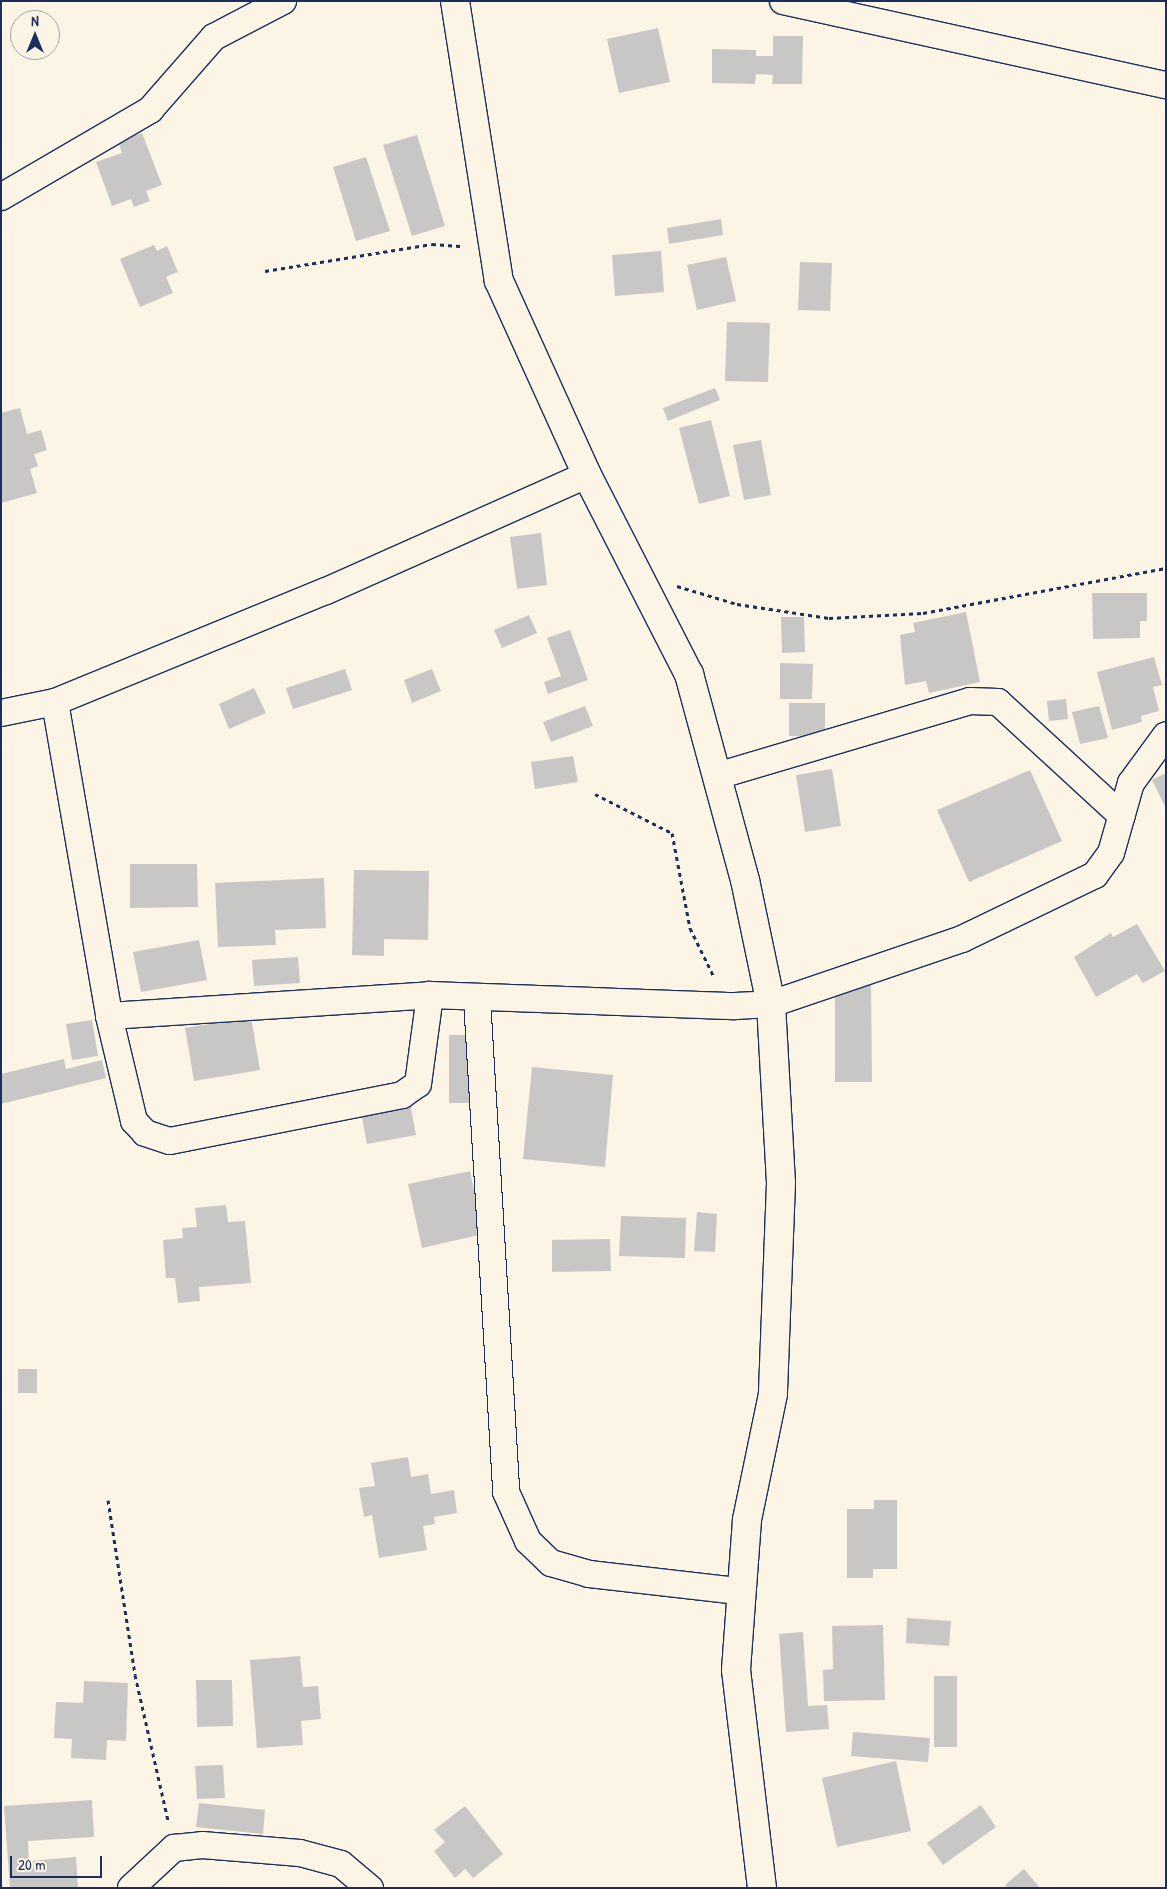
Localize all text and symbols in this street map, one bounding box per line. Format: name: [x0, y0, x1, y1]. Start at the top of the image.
north arrow: [10, 10, 60, 60]
text: N: [31, 11, 39, 30]
scale bar: [12, 1846, 105, 1878]
text: 20 m: [18, 1854, 45, 1875]

